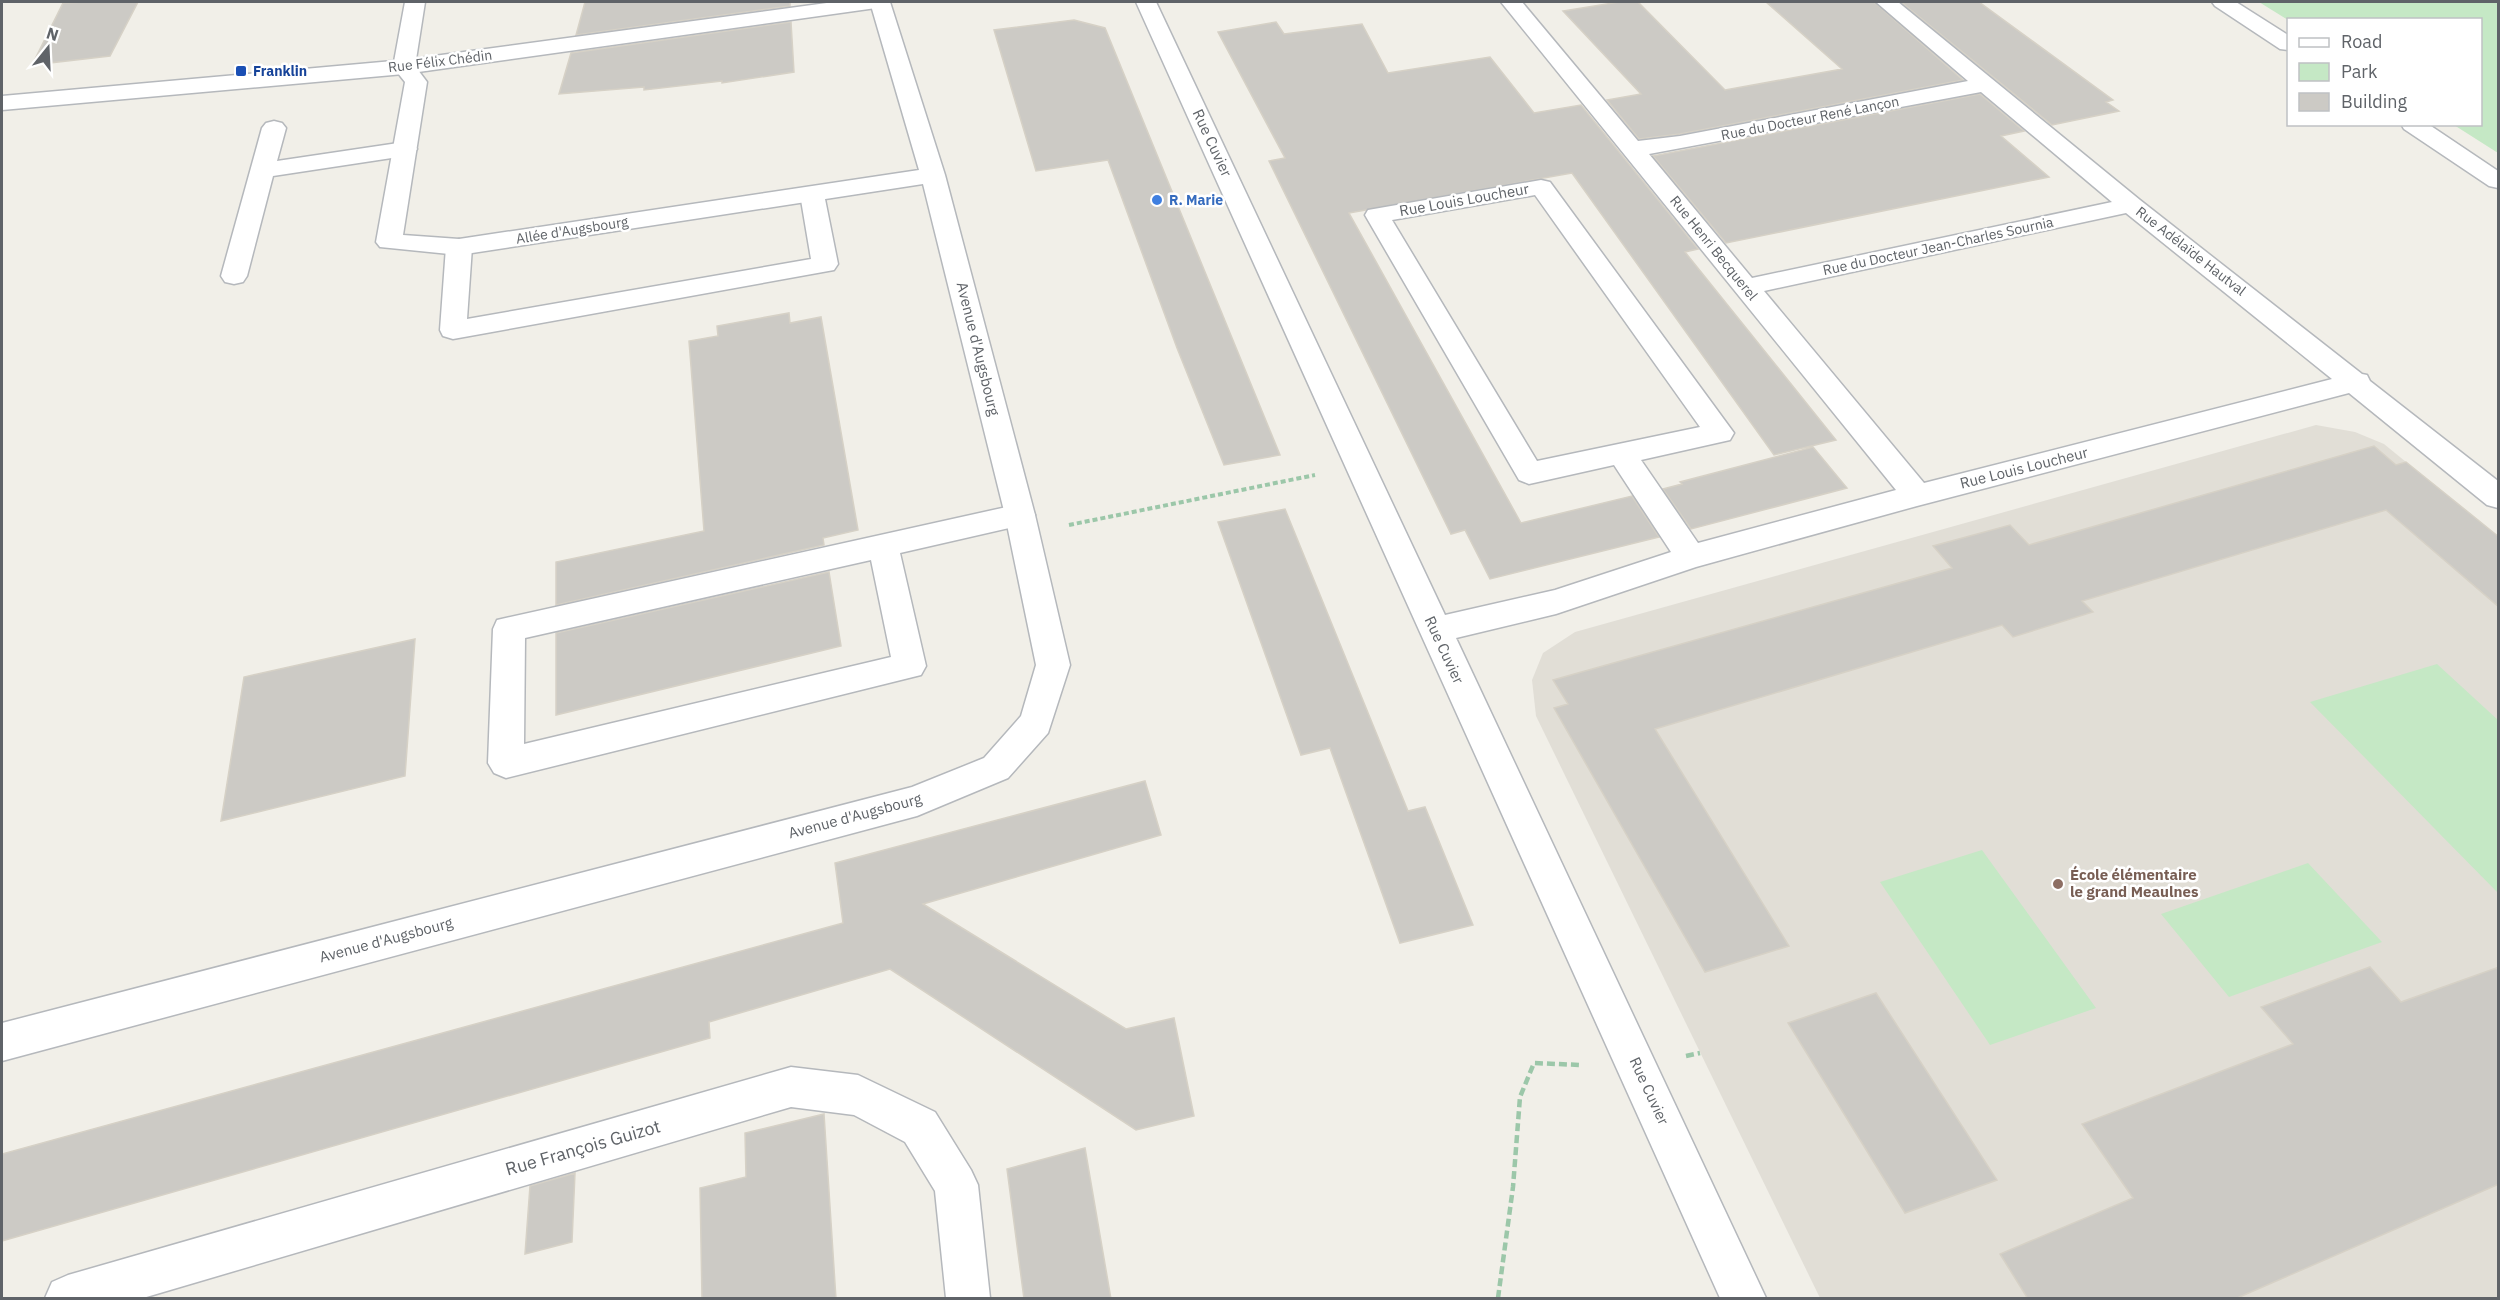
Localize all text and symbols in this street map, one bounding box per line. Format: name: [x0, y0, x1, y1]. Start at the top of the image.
north arrow: [18, 18, 78, 78]
legend: [2287, 18, 2482, 126]
text: N: [44, 22, 61, 45]
text: Road: [2341, 30, 2382, 53]
street label: Rue Félix Chédin: [387, 46, 493, 76]
text: Park: [2341, 60, 2378, 83]
place label: Franklin: [253, 62, 307, 80]
marker: Franklin: [234, 64, 248, 78]
text: Building: [2341, 90, 2408, 113]
street label: Rue du Docteur René Lançon: [1719, 92, 1901, 144]
street label: Rue Cuvier: [1189, 106, 1237, 180]
street label: Rue Louis Loucheur: [1398, 179, 1531, 220]
place label: R. Marie: [1169, 191, 1223, 209]
street label: Rue Henri Becquerel: [1666, 192, 1762, 304]
marker: R. Marie: [1150, 193, 1164, 207]
street label: Rue Adélaïde Hautval: [2132, 202, 2250, 300]
street label: Allée d'Augsbourg: [515, 212, 630, 248]
street label: Rue du Docteur Jean-Charles Sournia: [1821, 213, 2056, 279]
street label: Avenue d'Augsbourg: [953, 280, 1004, 418]
street label: Rue Louis Loucheur: [1958, 442, 2090, 493]
street label: Rue Cuvier: [1421, 613, 1469, 687]
street label: Avenue d'Augsbourg: [786, 789, 924, 842]
place label: École élémentaire le grand Meaulnes: [2070, 865, 2199, 901]
marker: École élémentaire le grand Meaulnes: [2051, 877, 2065, 891]
street label: Avenue d'Augsbourg: [317, 913, 455, 966]
street label: Rue Cuvier: [1626, 1054, 1674, 1128]
street label: Rue François Guizot: [503, 1114, 663, 1181]

